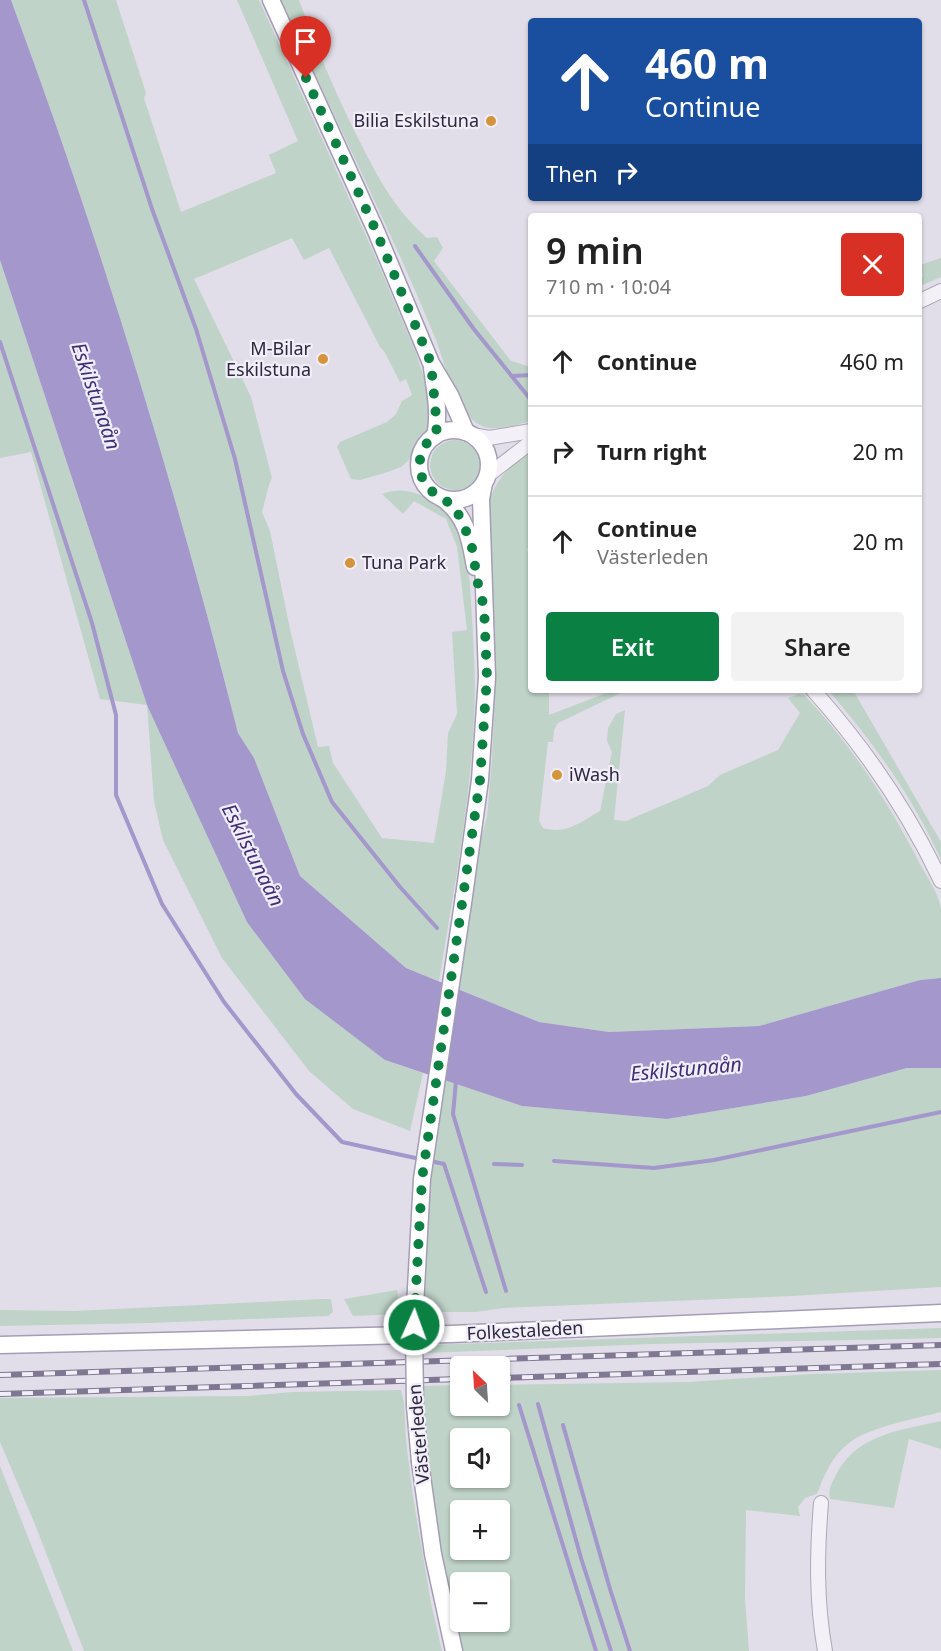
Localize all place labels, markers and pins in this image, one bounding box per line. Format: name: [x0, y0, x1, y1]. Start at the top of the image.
pin: [280, 16, 331, 78]
place label: Bilia Eskilstuna: [354, 108, 479, 132]
marker: Bilia Eskilstuna: [484, 114, 498, 128]
place label: M-Bilar Eskilstuna: [226, 336, 312, 381]
marker: M-Bilar Eskilstuna: [316, 352, 330, 366]
place label: Tuna Park: [362, 550, 447, 574]
marker: Tuna Park: [343, 556, 357, 570]
place label: iWash: [569, 762, 620, 786]
marker: iWash: [550, 768, 564, 782]

